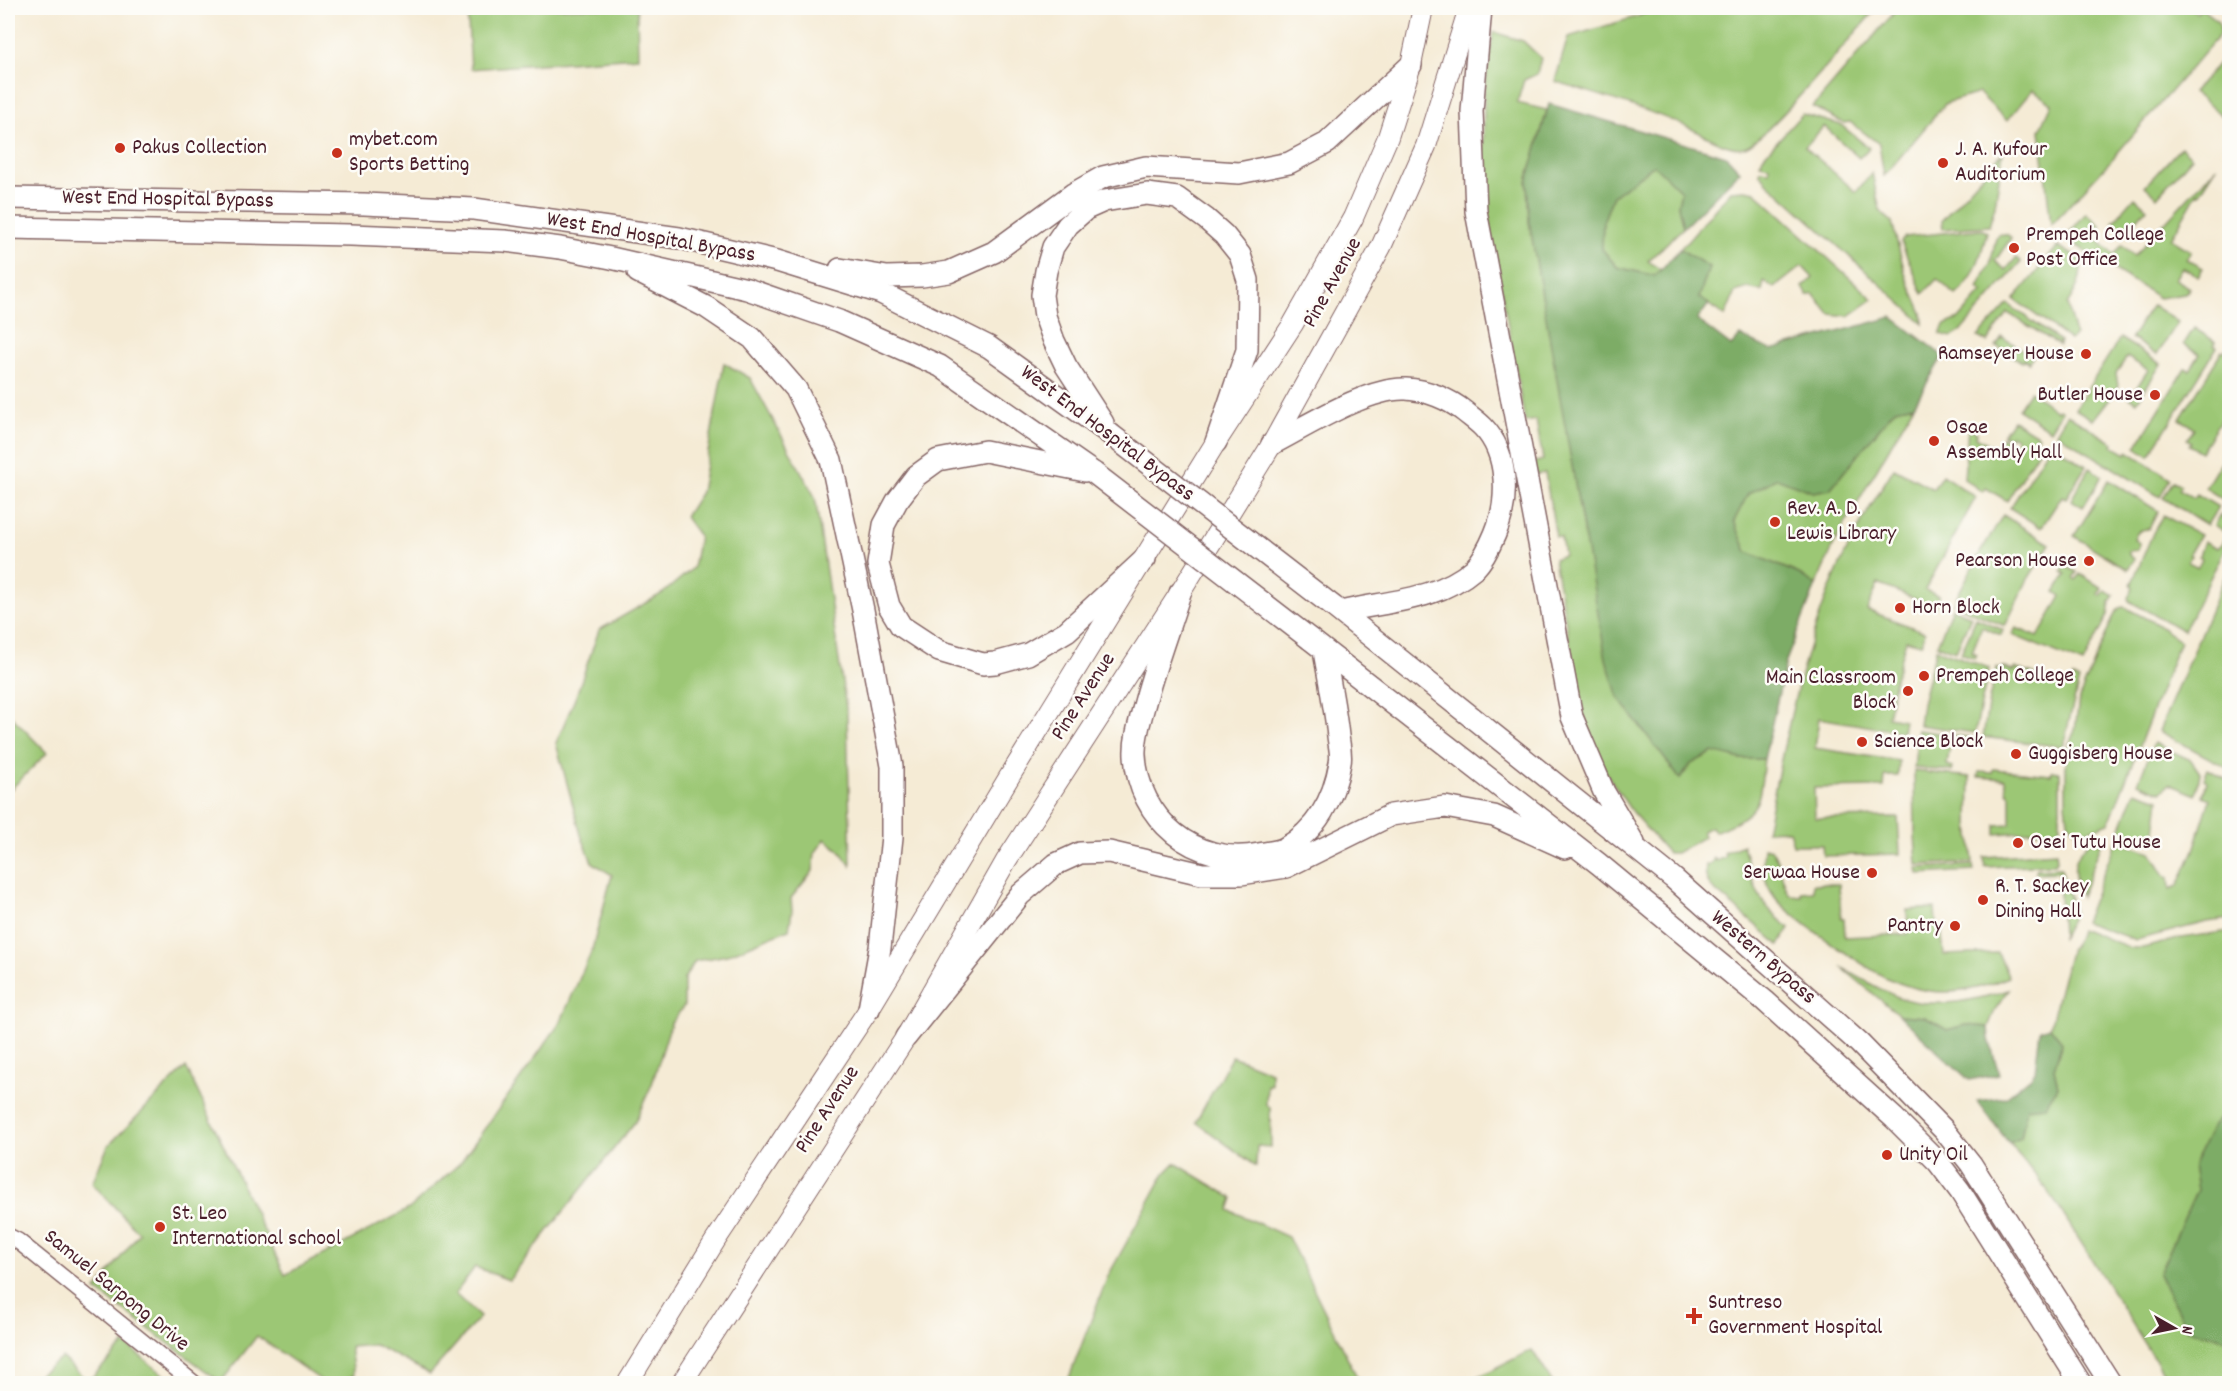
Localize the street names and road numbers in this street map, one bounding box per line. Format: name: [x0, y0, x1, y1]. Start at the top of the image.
street label: West End Hospital Bypass: [62, 183, 274, 217]
street label: West End Hospital Bypass: [544, 204, 758, 272]
street label: Pine Avenue: [1295, 232, 1371, 334]
street label: West End Hospital Bypass: [1013, 358, 1201, 510]
street label: Pine Avenue: [1044, 647, 1124, 747]
street label: Western Bypass: [1703, 903, 1823, 1013]
street label: Pine Avenue: [788, 1060, 868, 1160]
street label: Samuel Sarpong Drive: [36, 1222, 196, 1360]

